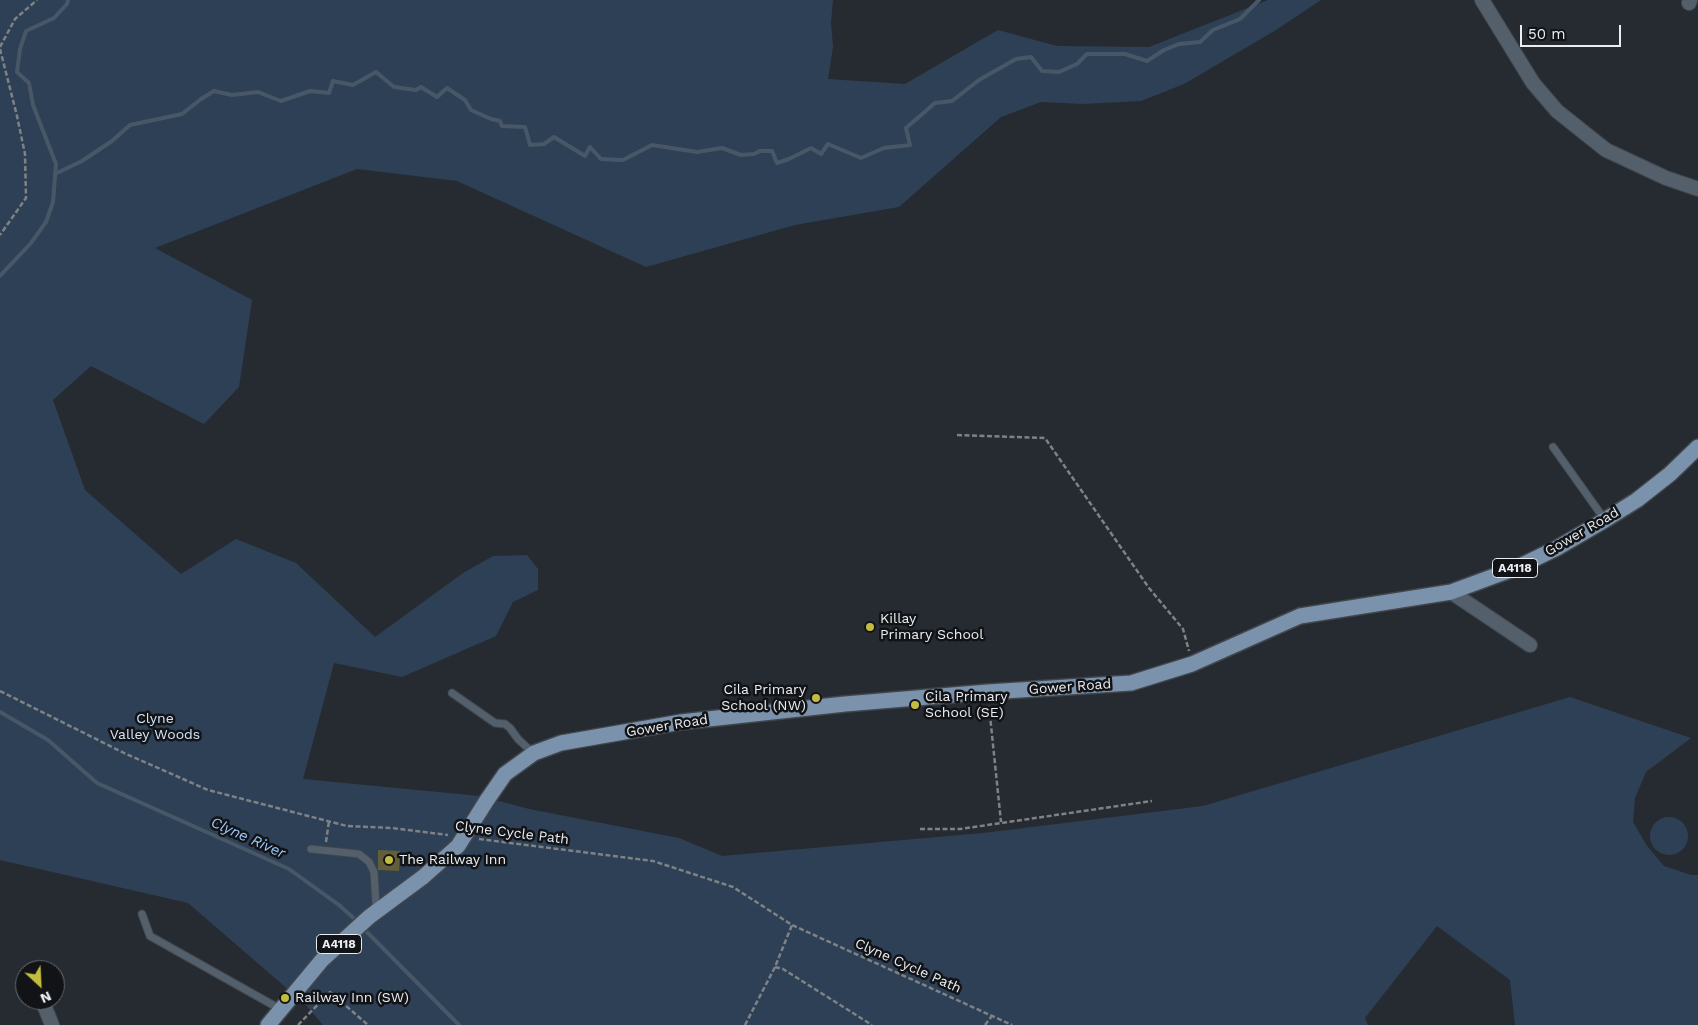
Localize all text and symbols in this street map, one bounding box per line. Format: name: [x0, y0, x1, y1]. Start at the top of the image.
scale bar: [1523, 15, 1624, 47]
text: 50 m: [1528, 25, 1565, 43]
street label: Gower Road: [1542, 504, 1622, 560]
road number: A4118: [1492, 558, 1538, 578]
place label: Killay Primary School: [880, 611, 984, 644]
marker: Killay Primary School: [864, 621, 876, 633]
street label: Gower Road: [1028, 676, 1112, 698]
place label: Cila Primary School (NW): [721, 682, 806, 714]
place label: Cila Primary School (SE): [925, 689, 1007, 722]
marker: Cila Primary School (NW): [810, 692, 822, 704]
marker: Cila Primary School (SE): [909, 699, 921, 711]
park label: Clyne Valley Woods: [110, 711, 200, 744]
street label: Gower Road: [625, 711, 709, 741]
water label: Clyne River: [208, 814, 288, 862]
street label: Clyne Cycle Path: [454, 818, 570, 848]
place label: The Railway Inn: [399, 852, 506, 868]
marker: The Railway Inn: [383, 854, 395, 866]
road number: A4118: [316, 934, 362, 954]
street label: Clyne Cycle Path: [852, 935, 964, 997]
north arrow: [15, 960, 65, 1010]
text: N: [38, 988, 54, 1007]
place label: Railway Inn (SW): [295, 990, 409, 1006]
marker: Railway Inn (SW): [279, 992, 291, 1004]

